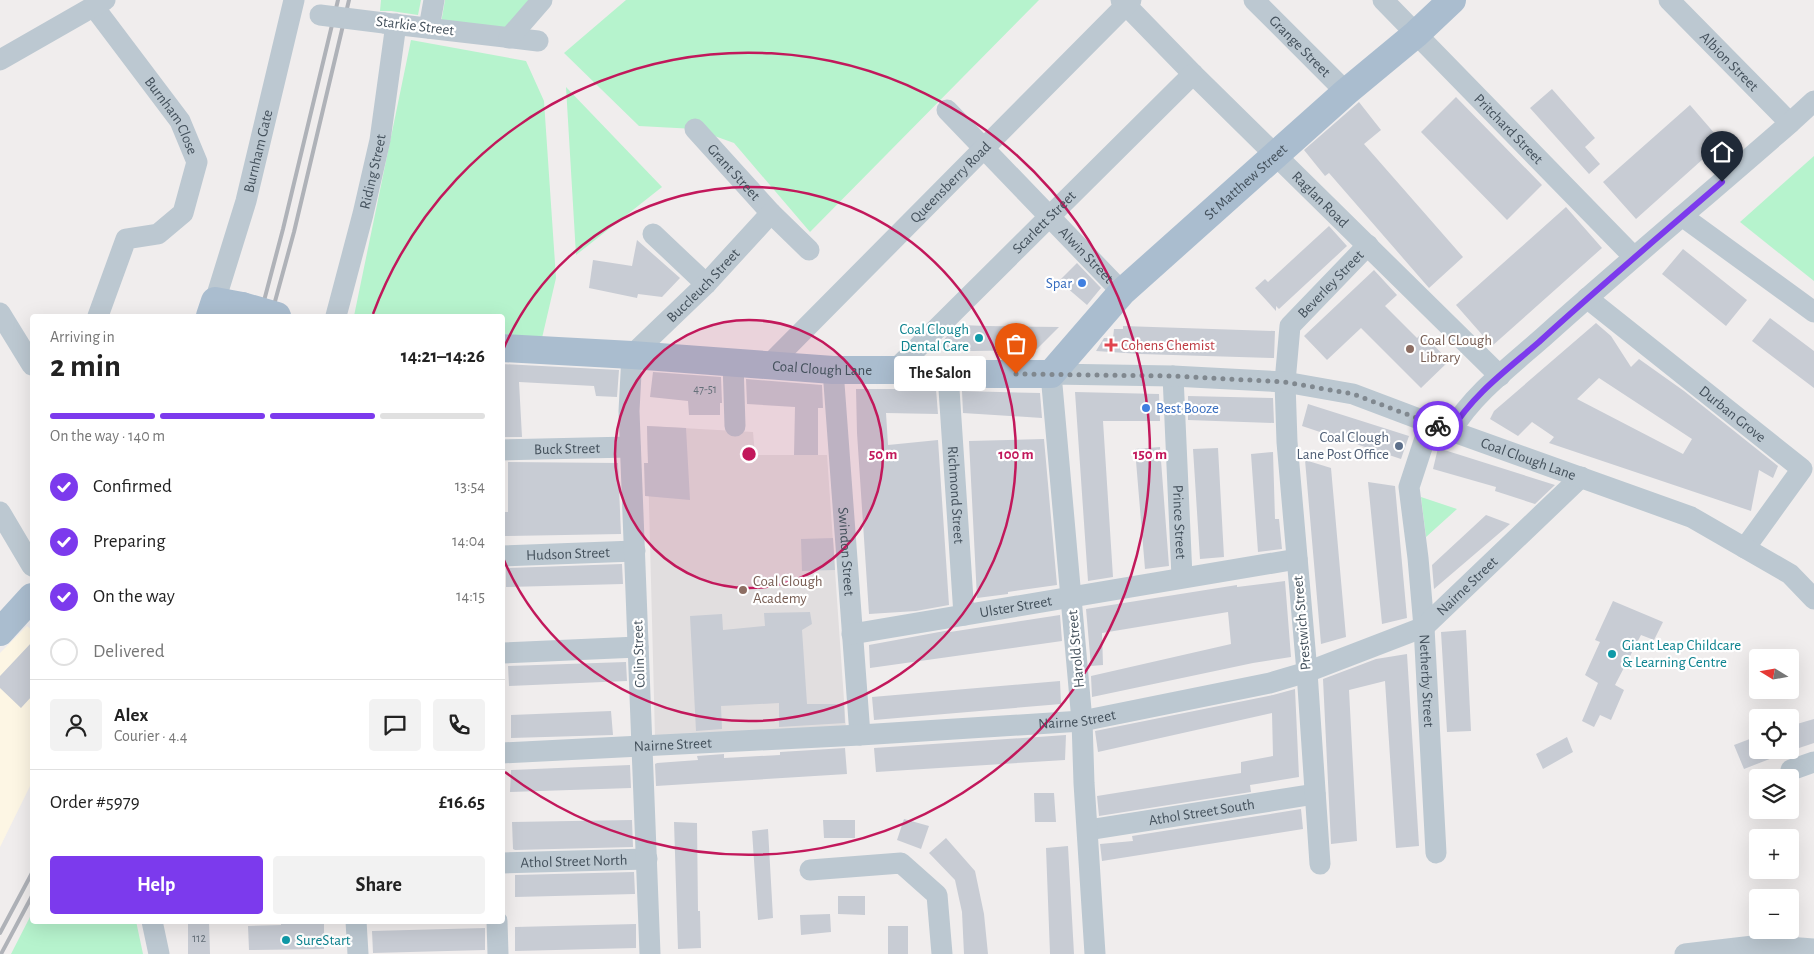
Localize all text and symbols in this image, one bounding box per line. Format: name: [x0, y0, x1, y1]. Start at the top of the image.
street label: Grange Street: [1266, 12, 1334, 80]
street label: Starkie Street: [375, 14, 455, 38]
street label: Albion Street: [1697, 29, 1762, 94]
street label: Burnham Close: [142, 74, 201, 157]
street label: Pritchard Street: [1471, 91, 1546, 167]
street label: Burnham Gate: [241, 108, 275, 194]
pin: [1701, 131, 1743, 182]
street label: Riding Street: [357, 133, 388, 210]
icon: home: [1708, 138, 1736, 166]
street label: Queensberry Road: [907, 139, 994, 226]
street label: Grant Street: [705, 141, 763, 203]
street label: St Matthew Street: [1201, 141, 1290, 222]
street label: Raglan Road: [1289, 168, 1352, 230]
street label: Scarlett Street: [1010, 188, 1079, 256]
street label: Alwin Street: [1056, 224, 1117, 286]
street label: Buccleuch Street: [664, 245, 742, 325]
street label: Beverley Street: [1295, 247, 1366, 321]
place label: Spar: [1046, 276, 1072, 291]
marker: Spar: [1076, 277, 1088, 289]
place label: Coal Clough Dental Care: [899, 322, 969, 354]
pin: [995, 323, 1037, 374]
text: Arriving in: [50, 329, 115, 345]
icon: bag: [1002, 330, 1030, 358]
marker: Coal Clough Dental Care: [973, 332, 985, 344]
place label: Coal CLough Library: [1420, 333, 1492, 365]
place label: Cohens Chemist: [1121, 338, 1215, 353]
marker: Cohens Chemist: [1105, 339, 1117, 351]
marker: Coal CLough Library: [1404, 343, 1416, 355]
text: 14:21–14:26: [401, 347, 485, 366]
text: 2 min: [50, 350, 121, 382]
callout: The Salon: [894, 356, 986, 392]
street label: Coal Clough Lane: [772, 358, 872, 378]
text: The Salon: [909, 365, 971, 381]
house number: 47-51: [693, 383, 717, 395]
street label: Durban Grove: [1696, 383, 1769, 445]
place label: Best Booze: [1156, 401, 1219, 416]
courier: [1413, 401, 1463, 451]
marker: Best Booze: [1140, 402, 1152, 414]
icon: bike: [1424, 412, 1452, 440]
text: On the way · 140 m: [50, 428, 165, 444]
place label: Coal Clough Lane Post Office: [1296, 430, 1389, 462]
street label: Coal Clough Lane: [1479, 435, 1578, 483]
street label: Buck Street: [534, 440, 600, 457]
marker: Coal Clough Lane Post Office: [1393, 440, 1405, 452]
centre of rings: [740, 445, 758, 463]
street label: Richmond Street: [945, 445, 967, 544]
text: 50 m: [869, 447, 897, 462]
text: 100 m: [998, 447, 1034, 462]
text: 150 m: [1133, 447, 1167, 462]
icon: check: [50, 473, 78, 501]
text: Confirmed: [93, 477, 172, 496]
text: 13:54: [455, 478, 485, 494]
street label: Prince Street: [1170, 484, 1189, 560]
street label: Swindon Street: [836, 507, 857, 597]
icon: check: [50, 528, 78, 556]
text: Preparing: [93, 532, 166, 551]
text: 14:04: [452, 533, 485, 549]
street label: Hudson Street: [526, 544, 610, 563]
street label: Nairne Street: [1434, 554, 1500, 618]
place label: Coal Clough Academy: [753, 574, 823, 606]
street label: Prestwich Street: [1290, 575, 1314, 671]
icon: check: [50, 583, 78, 611]
marker: Coal Clough Academy: [737, 584, 749, 596]
text: On the way: [93, 587, 175, 606]
text: 14:15: [456, 588, 485, 604]
street label: Ulster Street: [979, 593, 1053, 620]
street label: Harold Street: [1065, 609, 1087, 689]
street label: Colin Street: [630, 620, 648, 688]
street label: Netherby Street: [1417, 634, 1437, 728]
place label: Giant Leap Childcare & Learning Centre: [1622, 638, 1741, 670]
text: Delivered: [93, 642, 165, 661]
marker: Giant Leap Childcare & Learning Centre: [1606, 648, 1618, 660]
north arrow: [1749, 649, 1799, 699]
map controls: [1749, 649, 1799, 939]
button: person: [50, 699, 102, 751]
button: chat: [369, 699, 421, 751]
button: phone: [433, 699, 485, 751]
text: Alex: [114, 706, 148, 725]
street label: Nairne Street: [1038, 707, 1117, 731]
button: locate: [1749, 709, 1799, 759]
text: Courier · 4.4: [114, 728, 187, 744]
street label: Nairne Street: [633, 735, 712, 754]
button: layers: [1749, 769, 1799, 819]
text: Order #5979: [50, 793, 140, 812]
text: £16.65: [439, 793, 485, 812]
street label: Athol Street South: [1148, 796, 1256, 828]
button: +: [1749, 829, 1799, 879]
street label: Athol Street North: [520, 852, 628, 870]
button: Help: [50, 856, 263, 914]
button: Share: [273, 856, 485, 914]
button: −: [1749, 889, 1799, 939]
house number: 112: [192, 932, 206, 944]
place label: SureStart: [296, 933, 351, 948]
marker: SureStart: [280, 934, 292, 946]

